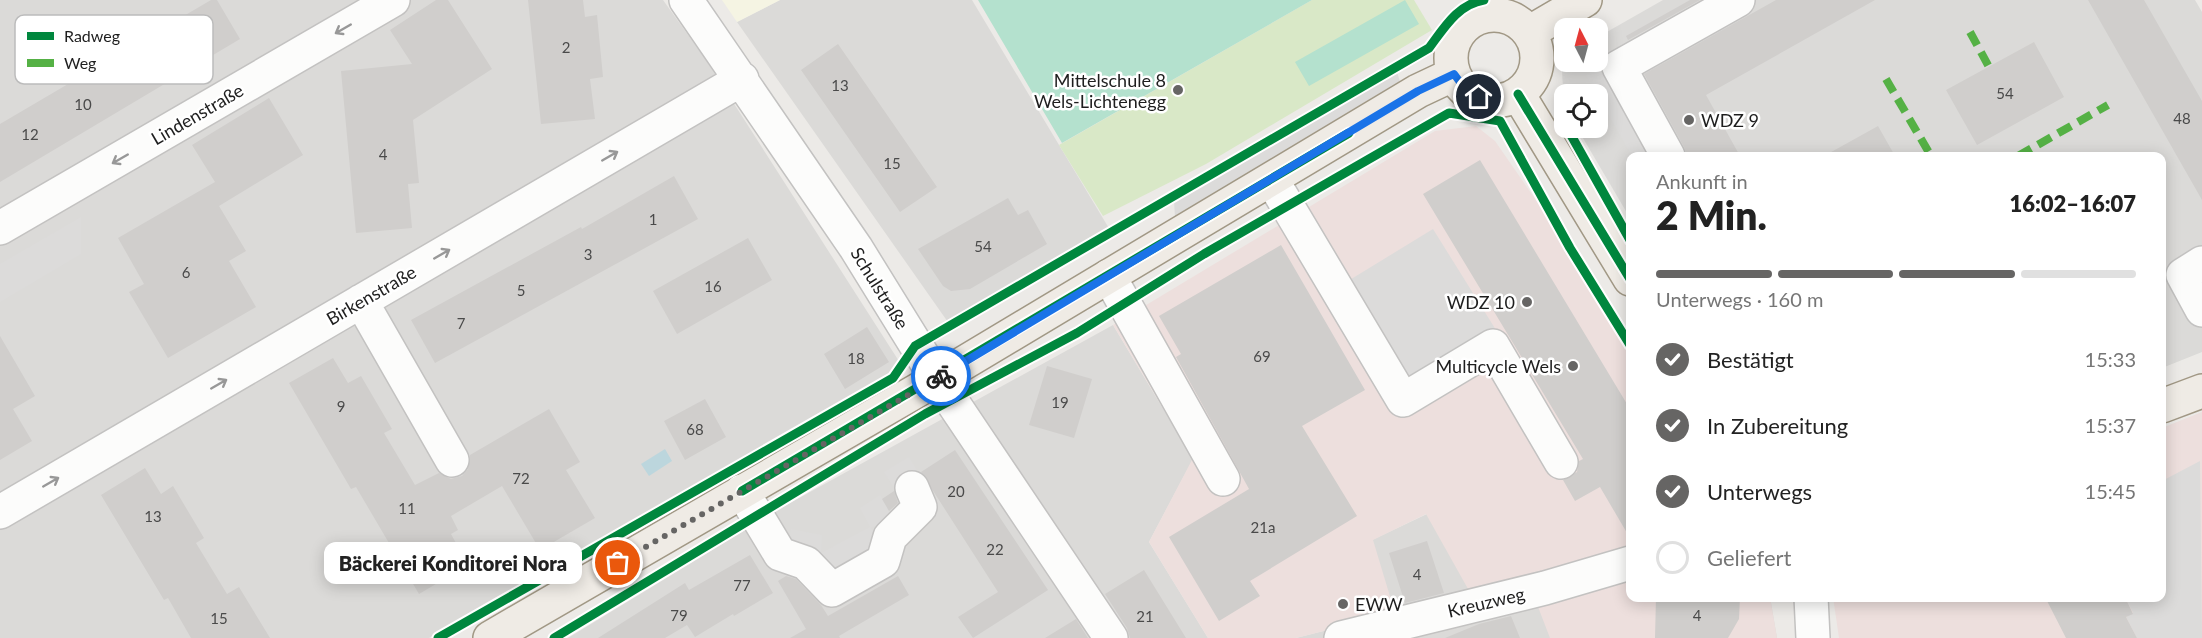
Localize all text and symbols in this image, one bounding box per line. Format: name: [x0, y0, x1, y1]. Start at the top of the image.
legend: [15, 15, 213, 84]
north arrow: [1554, 18, 1608, 72]
map controls: [1554, 18, 1608, 138]
one-way arrow: [335, 24, 352, 36]
text: Radweg: [64, 26, 120, 45]
house number: 2: [562, 38, 570, 56]
text: Weg: [64, 53, 96, 72]
place label: Mittelschule 8 Wels-Lichtenegg: [1034, 69, 1166, 112]
pin: [1453, 71, 1504, 122]
house number: 13: [831, 76, 849, 94]
street label: Lindenstraße: [147, 79, 247, 149]
icon: home: [1462, 80, 1495, 113]
marker: Mittelschule 8 Wels-Lichtenegg: [1171, 83, 1185, 97]
button: locate: [1554, 84, 1608, 138]
house number: 54: [1996, 84, 2014, 102]
house number: 10: [74, 95, 92, 113]
place label: WDZ 9: [1701, 109, 1759, 131]
house number: 48: [2173, 109, 2191, 127]
marker: WDZ 9: [1682, 113, 1696, 127]
house number: 12: [21, 125, 39, 143]
house number: 4: [379, 145, 388, 163]
one-way arrow: [601, 149, 618, 161]
one-way arrow: [112, 153, 129, 165]
house number: 15: [883, 154, 901, 172]
text: Ankunft in: [1656, 169, 1748, 193]
text: 16:02–16:07: [2010, 190, 2136, 217]
text: 2 Min.: [1656, 192, 1767, 238]
house number: 1: [649, 210, 657, 228]
house number: 54: [974, 237, 992, 255]
street label: Schulstraße: [846, 243, 914, 333]
house number: 3: [584, 245, 592, 263]
one-way arrow: [433, 248, 450, 260]
street label: Birkenstraße: [322, 260, 420, 330]
house number: 6: [182, 263, 191, 281]
house number: 16: [704, 277, 722, 295]
house number: 5: [517, 281, 525, 299]
text: Unterwegs · 160 m: [1656, 287, 1823, 311]
place label: WDZ 10: [1447, 291, 1515, 313]
marker: WDZ 10: [1520, 295, 1534, 309]
house number: 7: [457, 314, 466, 332]
icon: check: [1656, 343, 1689, 376]
courier: [911, 346, 971, 406]
text: Bestätigt: [1707, 346, 1794, 373]
house number: 69: [1253, 347, 1271, 365]
text: 15:33: [2085, 347, 2136, 371]
house number: 18: [847, 349, 865, 367]
place label: Multicycle Wels: [1436, 355, 1561, 377]
marker: Multicycle Wels: [1566, 359, 1580, 373]
icon: bike: [925, 360, 958, 393]
one-way arrow: [210, 378, 227, 390]
house number: 19: [1051, 393, 1069, 411]
house number: 9: [337, 397, 345, 415]
icon: check: [1656, 409, 1689, 442]
text: In Zubereitung: [1707, 412, 1848, 439]
text: 15:37: [2085, 413, 2136, 437]
house number: 68: [686, 420, 704, 438]
house number: 72: [512, 469, 530, 487]
icon: check: [1656, 475, 1689, 508]
one-way arrow: [41, 476, 59, 487]
text: Unterwegs: [1707, 478, 1812, 505]
text: 15:45: [2085, 479, 2136, 503]
house number: 20: [947, 482, 965, 500]
house number: 11: [398, 499, 416, 517]
house number: 13: [144, 507, 162, 525]
house number: 21a: [1251, 518, 1275, 536]
pin: [592, 537, 643, 588]
house number: 22: [986, 540, 1004, 558]
callout: Bäckerei Konditorei Nora: [324, 542, 582, 584]
text: Geliefert: [1707, 544, 1791, 571]
icon: bag: [601, 546, 634, 579]
text: Bäckerei Konditorei Nora: [339, 551, 567, 575]
house number: 4: [1413, 565, 1422, 583]
house number: 77: [733, 576, 751, 594]
street label: Kreuzweg: [1445, 582, 1527, 622]
place label: EWW: [1355, 593, 1403, 615]
marker: EWW: [1336, 597, 1350, 611]
house number: 79: [670, 606, 688, 624]
house number: 4: [1693, 606, 1702, 624]
house number: 21: [1136, 607, 1154, 625]
house number: 15: [210, 609, 228, 627]

